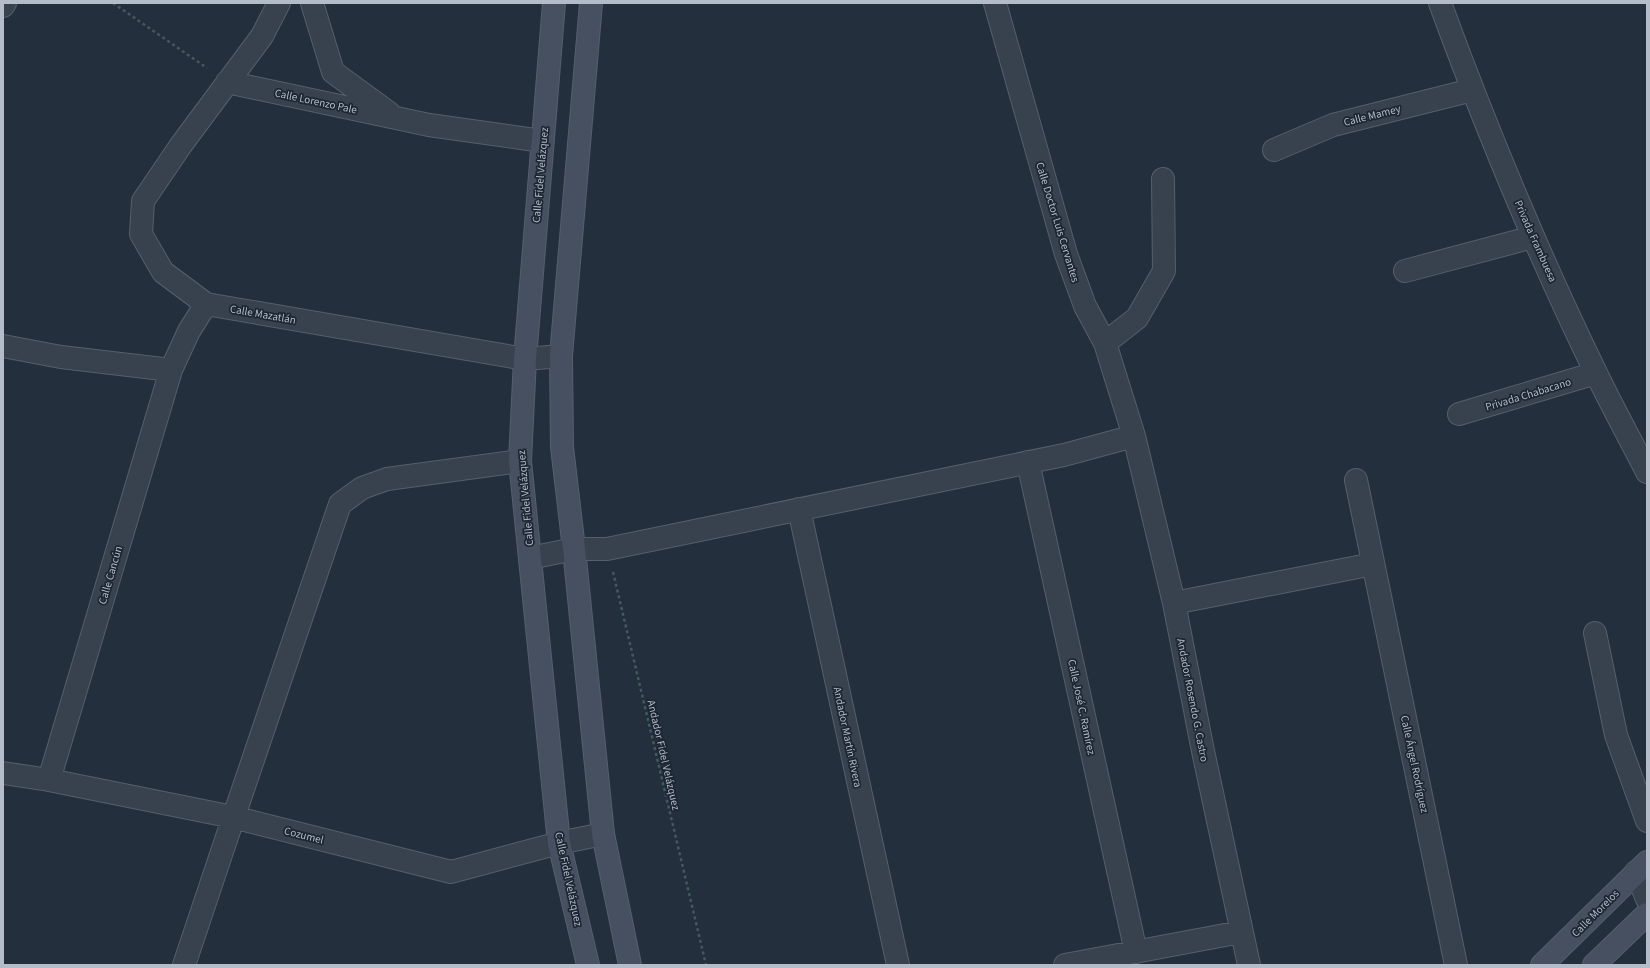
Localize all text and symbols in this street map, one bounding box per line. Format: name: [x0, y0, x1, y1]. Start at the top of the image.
street label: Calle Lorenzo Pale: [273, 85, 359, 118]
street label: Calle Mamey: [1342, 101, 1402, 130]
street label: Calle Fidel Velázquez: [529, 126, 552, 223]
street label: Calle Doctor Luis Cervantes: [1032, 160, 1083, 284]
street label: Privada Frambuesa: [1511, 198, 1560, 285]
street label: Calle Mazatlán: [229, 301, 297, 328]
street label: Privada Chabacano: [1484, 374, 1573, 415]
street label: Calle Fidel Velázquez: [514, 449, 537, 546]
street label: Calle Cancún: [95, 544, 126, 606]
street label: Andador Rosendo G. Castro: [1173, 637, 1212, 763]
street label: Calle José C. Ramírez: [1064, 658, 1099, 757]
street label: Andador Martín Rivera: [830, 685, 865, 789]
street label: Andador Fidel Velázquez: [644, 699, 684, 812]
street label: Calle Ángel Rodríguez: [1397, 714, 1432, 815]
street label: Cozumel: [283, 823, 325, 848]
street label: Calle Fidel Velázquez: [551, 831, 586, 928]
street label: Calle Morelos: [1568, 886, 1623, 940]

